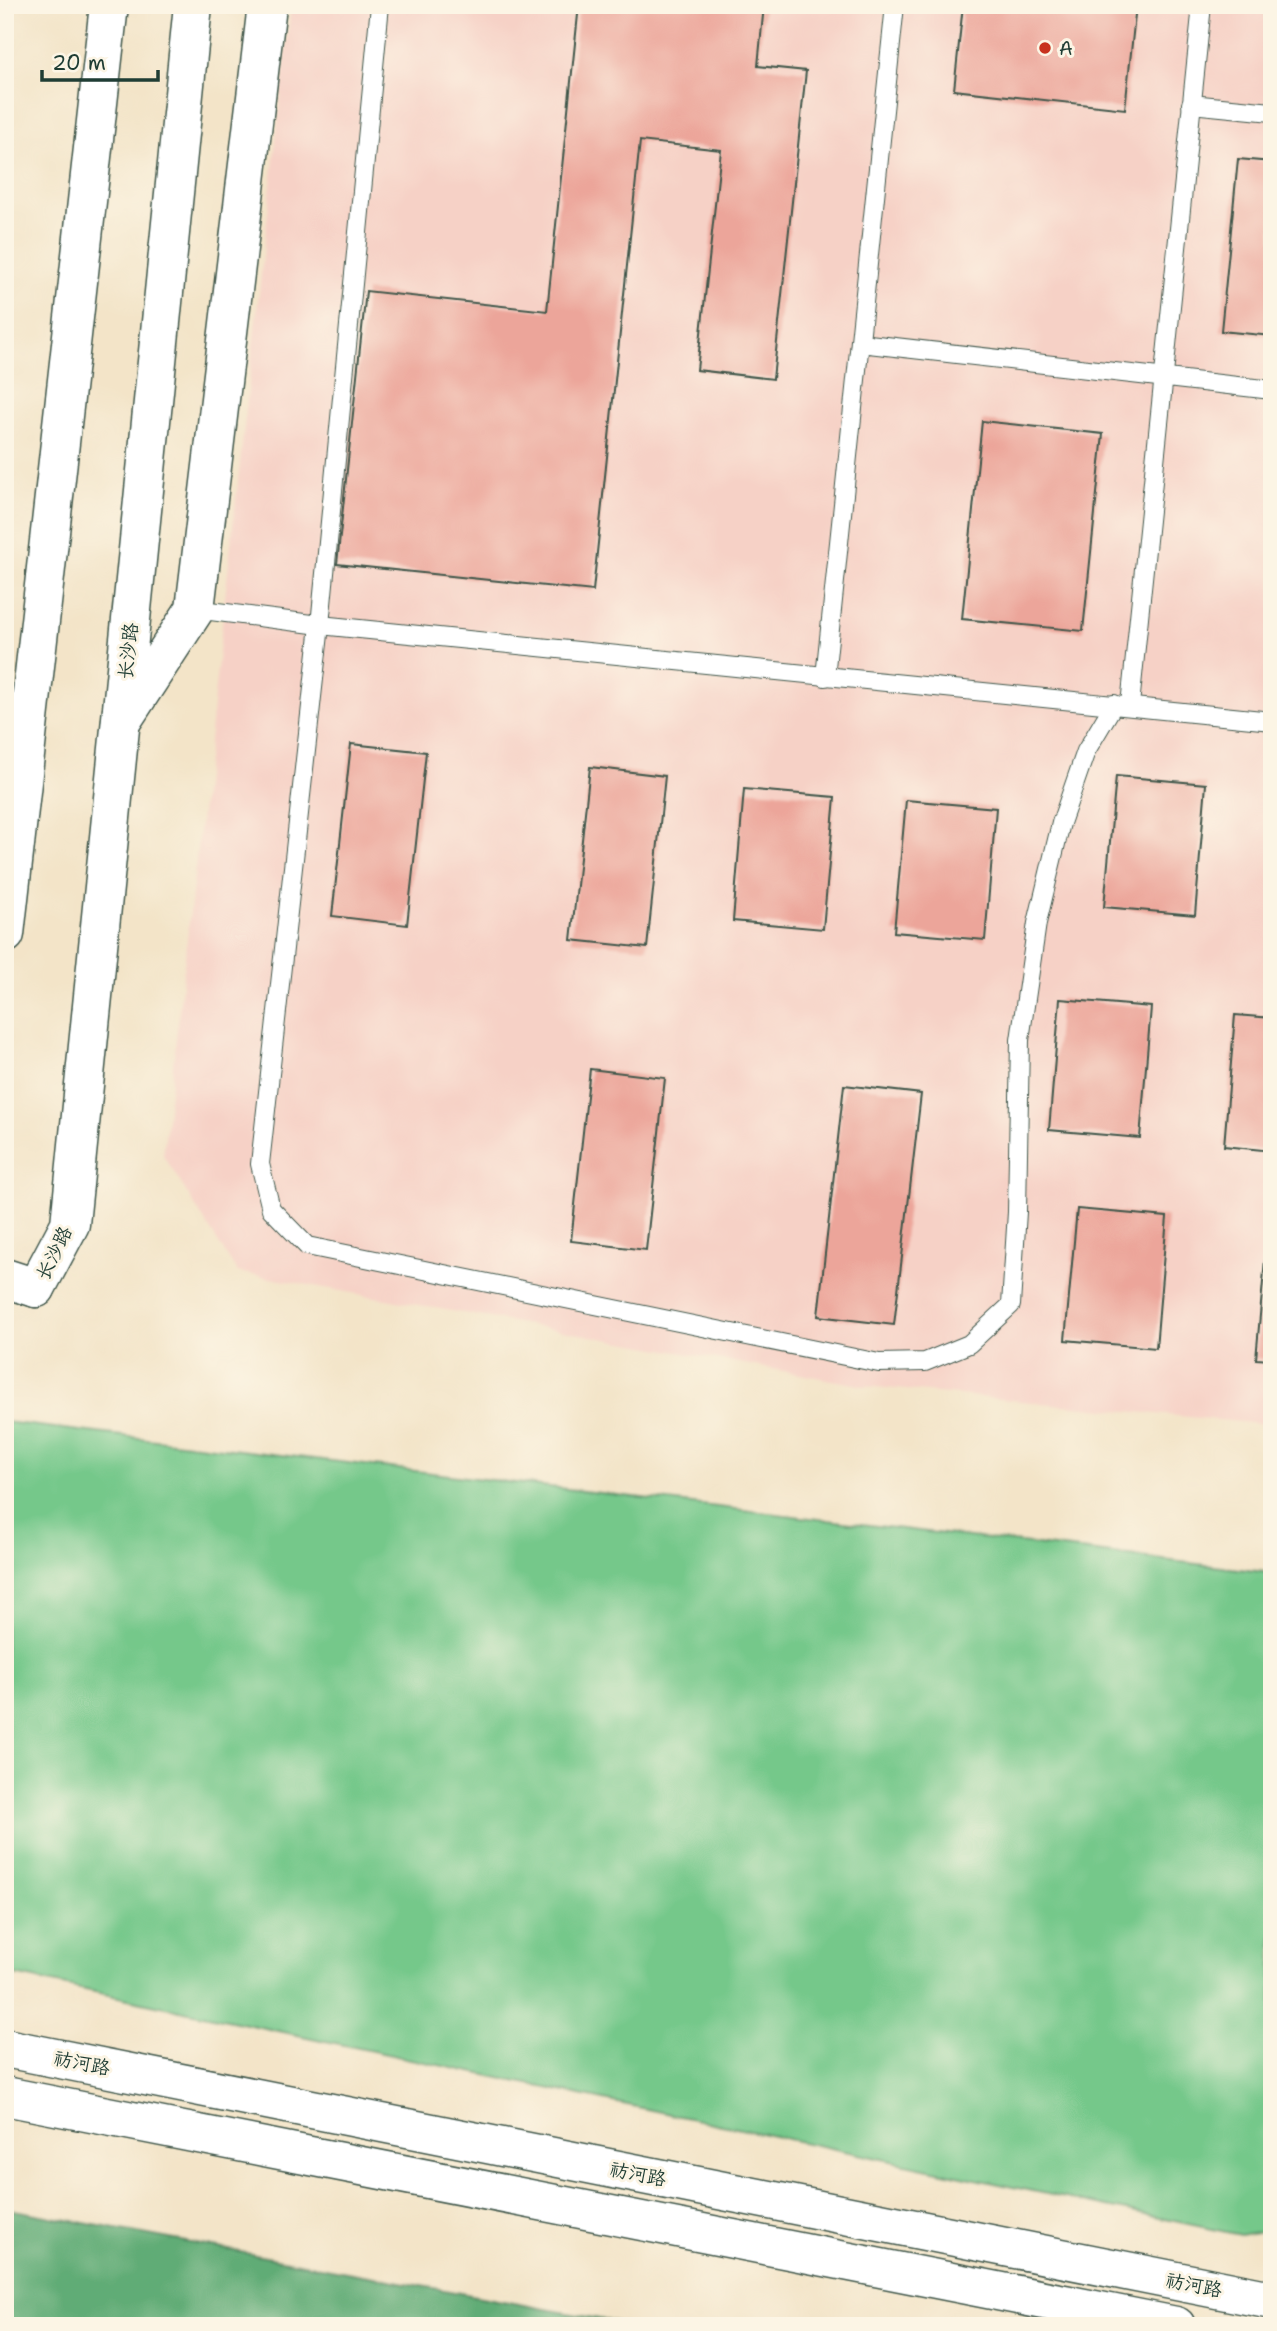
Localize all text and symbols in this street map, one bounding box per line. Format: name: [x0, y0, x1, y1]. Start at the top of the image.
place label: A: [1059, 36, 1073, 61]
scale bar: [42, 38, 158, 82]
marker: A: [1037, 40, 1053, 56]
text: 20 m: [52, 49, 106, 77]
street label: 长沙路: [113, 621, 143, 681]
street label: 长沙路: [30, 1222, 78, 1284]
street label: 祊河路: [52, 2045, 112, 2081]
street label: 祊河路: [608, 2156, 668, 2192]
street label: 祊河路: [1164, 2267, 1224, 2303]

